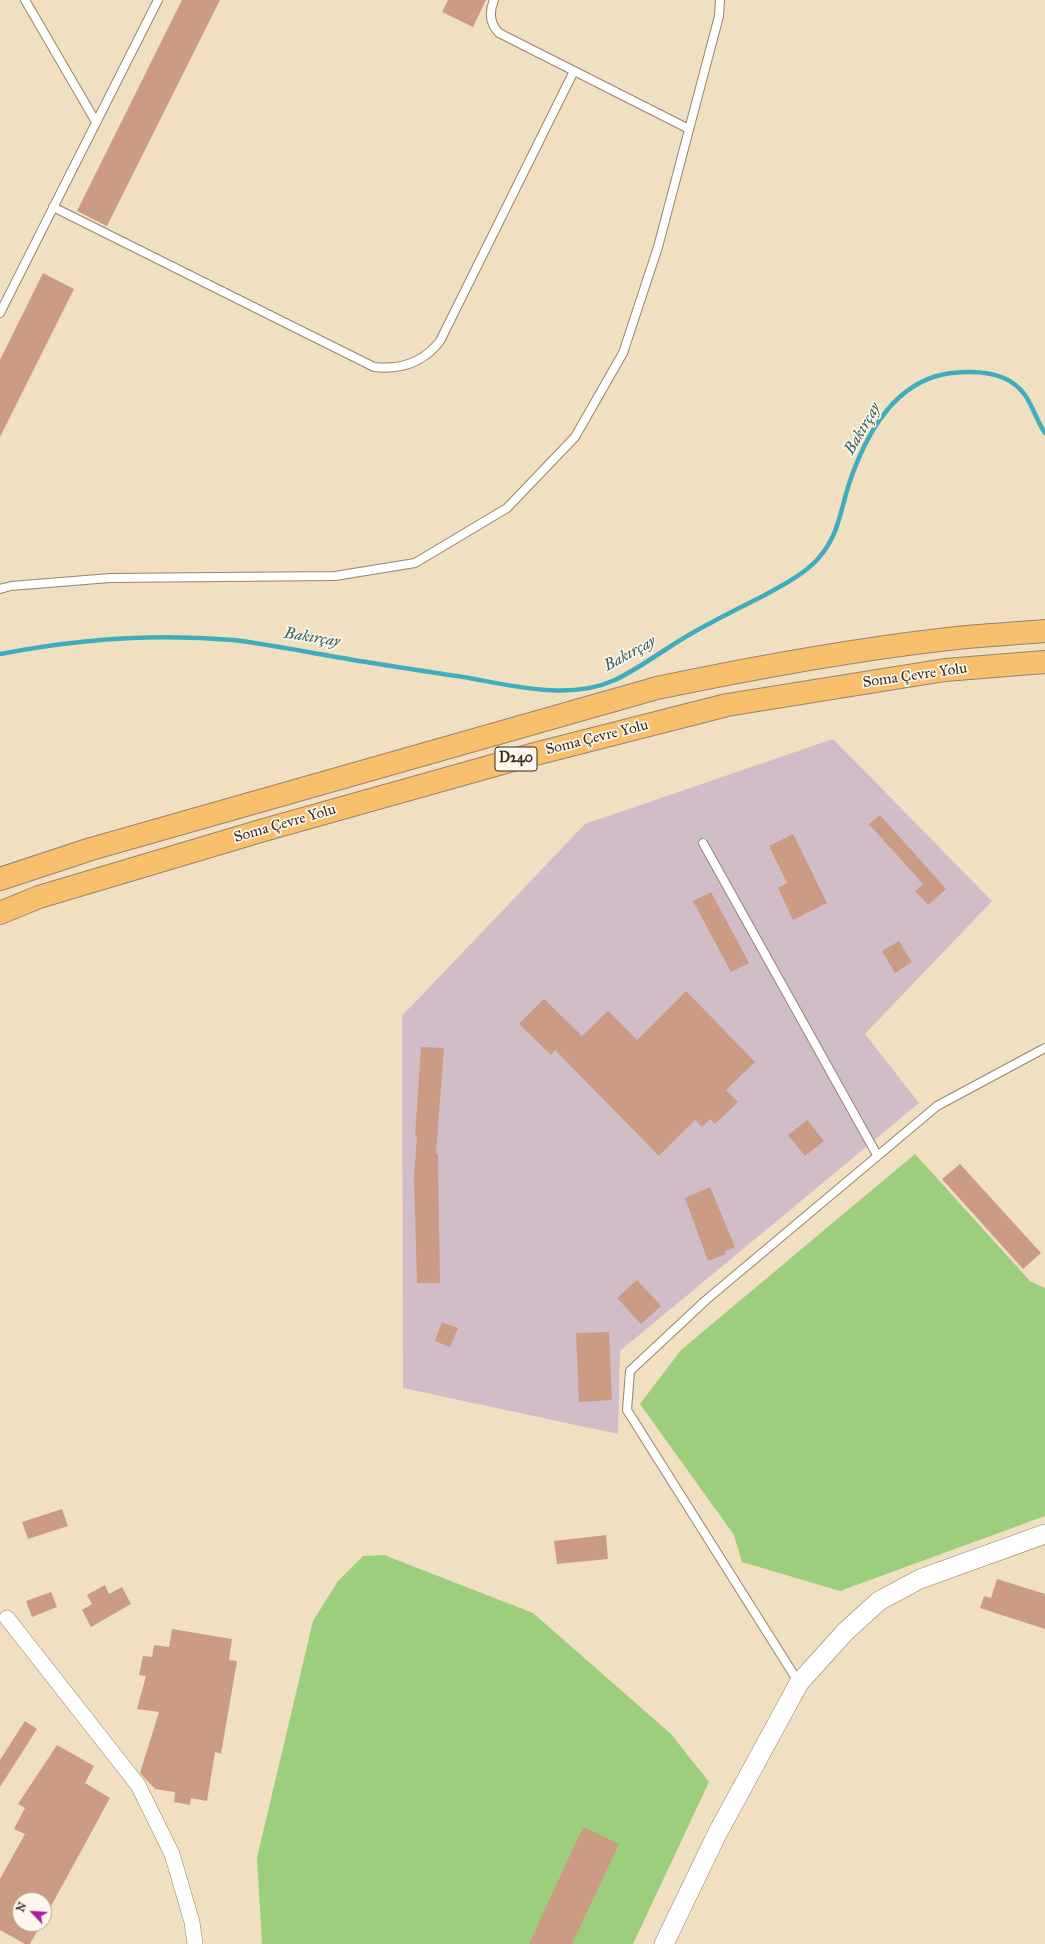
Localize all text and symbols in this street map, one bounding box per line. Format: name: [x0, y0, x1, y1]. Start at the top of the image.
water label: Bakırçay: [841, 400, 885, 458]
water label: Bakırçay: [283, 624, 341, 652]
water label: Bakırçay: [601, 632, 659, 676]
street label: Soma Çevre Yolu: [862, 660, 968, 692]
street label: Soma Çevre Yolu: [544, 717, 650, 759]
road number: D240: [495, 747, 537, 771]
street label: Soma Çevre Yolu: [232, 801, 338, 847]
north arrow: [12, 1892, 52, 1932]
text: N: [14, 1900, 29, 1914]

